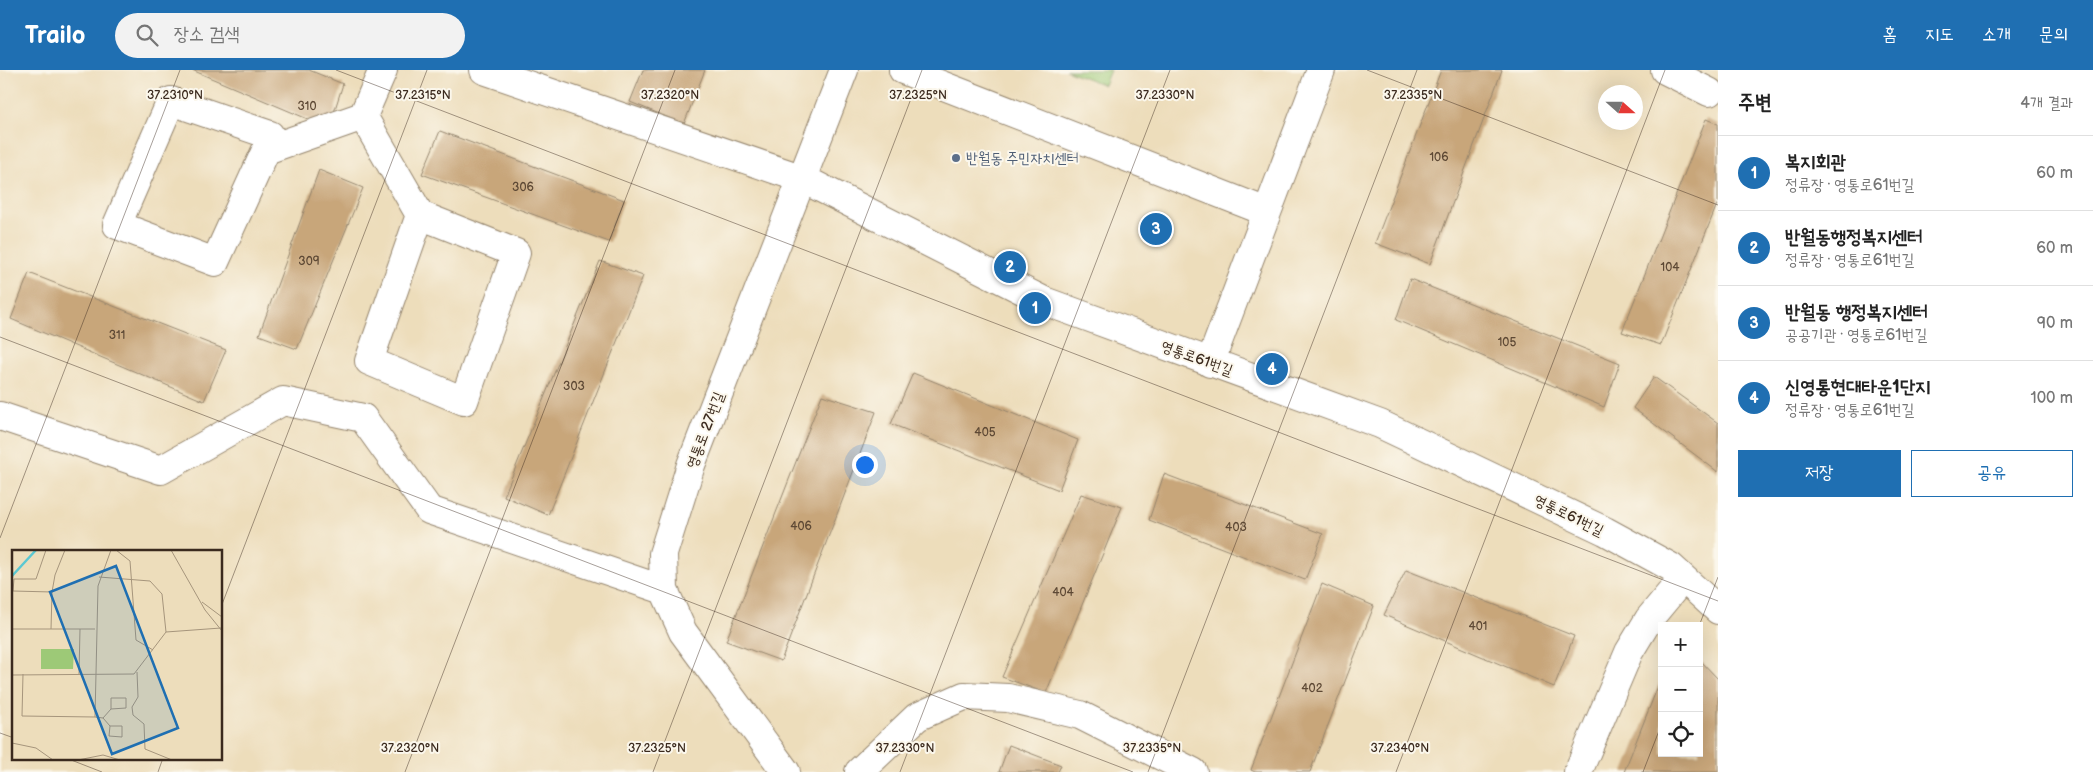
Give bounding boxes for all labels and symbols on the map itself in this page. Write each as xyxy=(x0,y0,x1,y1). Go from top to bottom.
north arrow xyxy=(1598,85,1643,130)
text: 37.2310°N xyxy=(147,88,203,103)
text: 37.2315°N xyxy=(395,88,451,103)
text: 37.2320°N xyxy=(641,88,699,103)
text: 37.2325°N xyxy=(889,88,947,103)
text: 37.2330°N xyxy=(1136,88,1194,103)
text: 37.2335°N xyxy=(1384,88,1442,103)
house number: 310 xyxy=(297,99,317,114)
place label: 반월동 주민자치센터 xyxy=(966,149,1079,168)
house number: 106 xyxy=(1429,150,1449,165)
marker: 반월동 주민자치센터 xyxy=(950,152,962,164)
house number: 306 xyxy=(512,180,534,195)
pin: 3 xyxy=(1140,210,1172,248)
pin: 2 xyxy=(994,248,1026,286)
house number: 309 xyxy=(298,254,320,269)
house number: 104 xyxy=(1660,260,1680,275)
pin: 1 xyxy=(1019,289,1051,327)
house number: 311 xyxy=(109,328,125,343)
house number: 105 xyxy=(1498,335,1516,350)
street label: 영통로61번길 xyxy=(1158,337,1235,380)
pin: 4 xyxy=(1256,350,1288,388)
house number: 303 xyxy=(563,379,585,394)
street label: 영통로 27번길 xyxy=(682,389,729,471)
house number: 405 xyxy=(974,425,996,440)
your location xyxy=(852,452,878,478)
street label: 영통로61번길 xyxy=(1531,490,1607,540)
house number: 406 xyxy=(790,519,812,534)
house number: 403 xyxy=(1225,520,1247,535)
inset map xyxy=(12,550,222,760)
house number: 404 xyxy=(1052,585,1075,600)
house number: 401 xyxy=(1468,619,1488,634)
house number: 402 xyxy=(1301,681,1323,696)
text: 37.2320°N xyxy=(381,741,439,756)
text: 37.2325°N xyxy=(628,741,686,756)
text: 37.2330°N xyxy=(876,741,934,756)
text: 37.2335°N xyxy=(1123,741,1181,756)
text: 37.2340°N xyxy=(1371,741,1429,756)

